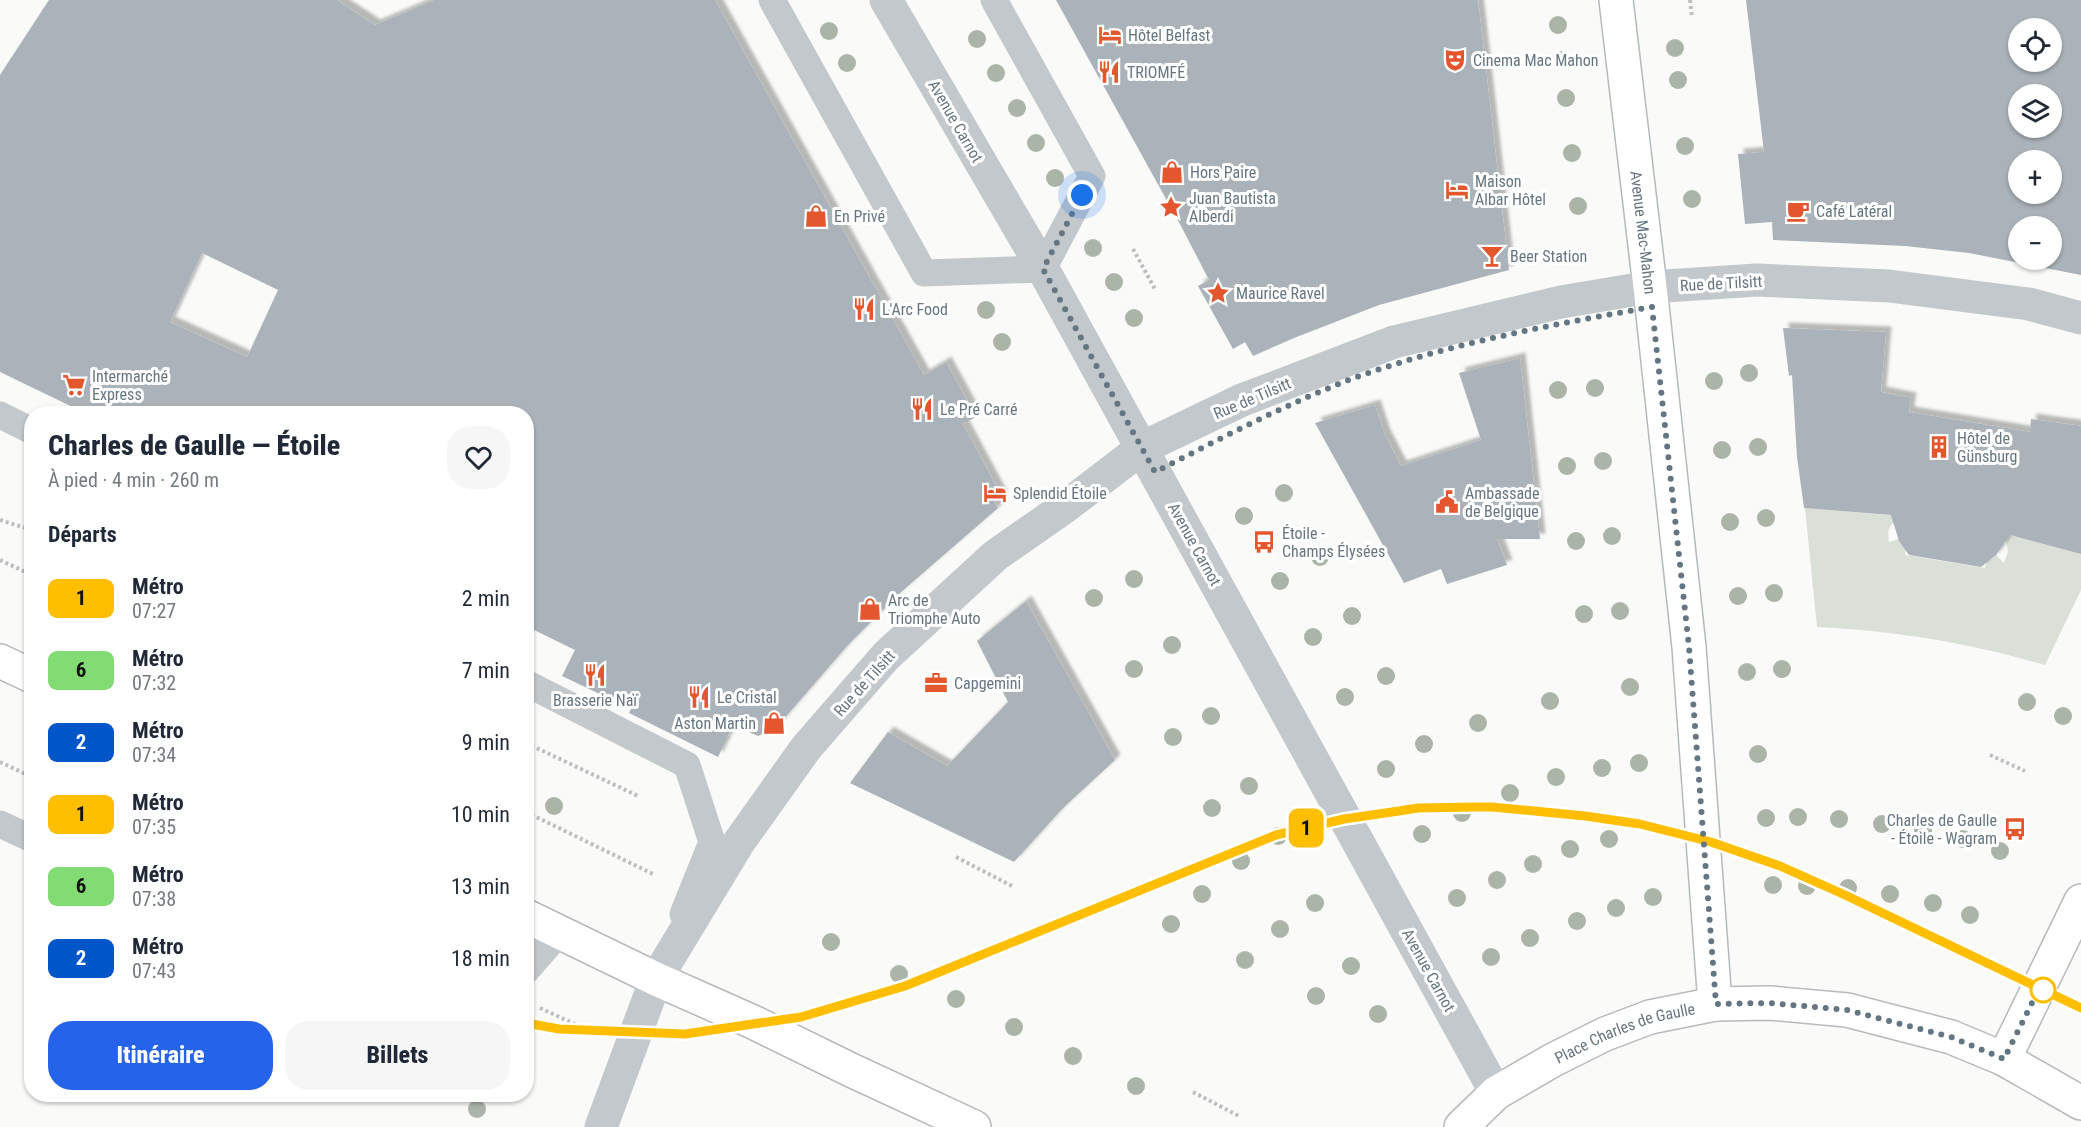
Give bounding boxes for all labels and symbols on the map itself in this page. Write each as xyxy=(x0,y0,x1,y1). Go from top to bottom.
hotel icon: Hôtel Belfast xyxy=(1097,22,1123,48)
place label: Hôtel Belfast xyxy=(1128,26,1210,45)
theatre icon: Cinema Mac Mahon xyxy=(1442,47,1468,73)
place label: Cinema Mac Mahon xyxy=(1473,51,1598,70)
restaurant icon: TRIOMFÉ xyxy=(1096,59,1122,85)
place label: TRIOMFÉ xyxy=(1127,63,1185,82)
street label: Avenue Carnot xyxy=(924,77,987,166)
shop icon: Hors Paire xyxy=(1159,159,1185,185)
place label: Hors Paire xyxy=(1190,163,1256,182)
street label: Avenue Mac-Mahon xyxy=(1626,170,1660,295)
place label: Maison Albar Hôtel xyxy=(1475,172,1546,209)
hotel icon: Maison Albar Hôtel xyxy=(1444,177,1470,203)
your location xyxy=(1067,180,1097,210)
place label: Juan Bautista Alberdi xyxy=(1189,189,1276,226)
place icon: Juan Bautista Alberdi xyxy=(1158,194,1184,220)
cafe icon: Café Latéral xyxy=(1785,198,1811,224)
place label: Café Latéral xyxy=(1816,202,1892,221)
shop icon: En Privé xyxy=(803,203,829,229)
place label: En Privé xyxy=(834,207,885,226)
bar icon: Beer Station xyxy=(1479,243,1505,269)
place label: Beer Station xyxy=(1510,247,1587,266)
street label: Rue de Tilsitt xyxy=(1679,272,1763,295)
place icon: Maurice Ravel xyxy=(1205,280,1231,306)
place label: Maurice Ravel xyxy=(1236,284,1325,303)
restaurant icon: L'Arc Food xyxy=(851,296,877,322)
place label: L'Arc Food xyxy=(882,300,948,319)
place label: Intermarché Express xyxy=(92,367,168,404)
supermarket icon: Intermarché Express xyxy=(61,372,87,398)
street label: Rue de Tilsitt xyxy=(1211,374,1294,423)
restaurant icon: Le Pré Carré xyxy=(909,396,935,422)
place label: Le Pré Carré xyxy=(940,400,1017,419)
place label: Hôtel de Günsburg xyxy=(1957,429,2017,466)
building icon: Hôtel de Günsburg xyxy=(1926,434,1952,460)
hotel icon: Splendid Étoile xyxy=(982,480,1008,506)
place label: Splendid Étoile xyxy=(1013,484,1107,503)
place label: Ambassade de Belgique xyxy=(1465,484,1540,521)
public building icon: Ambassade de Belgique xyxy=(1434,489,1460,515)
street label: Avenue Carnot xyxy=(1164,499,1225,589)
place label: Étoile - Champs Élysées xyxy=(1282,524,1385,561)
bus stop icon: Étoile - Champs Élysées xyxy=(1251,529,1277,555)
place label: Arc de Triomphe Auto xyxy=(888,591,981,628)
shop icon: Arc de Triomphe Auto xyxy=(857,596,883,622)
street label: Rue de Tilsitt xyxy=(830,646,899,720)
restaurant icon: Brasserie Naï xyxy=(582,662,608,688)
office icon: Capgemini xyxy=(923,670,949,696)
place label: Capgemini xyxy=(954,674,1021,693)
restaurant icon: Le Cristal xyxy=(686,684,712,710)
place label: Le Cristal xyxy=(717,688,777,707)
place label: Brasserie Naï xyxy=(553,691,638,710)
shop icon: Aston Martin xyxy=(761,710,787,736)
place label: Aston Martin xyxy=(674,714,756,733)
line badge: 1 xyxy=(1286,808,1326,848)
place label: Charles de Gaulle - Étoile - Wagram xyxy=(1887,811,1997,848)
bus stop icon: Charles de Gaulle - Étoile - Wagram xyxy=(2002,816,2028,842)
street label: Avenue Carnot xyxy=(1398,925,1459,1015)
unlabelled marker xyxy=(2030,977,2056,1003)
street label: Place Charles de Gaulle xyxy=(1551,999,1697,1068)

